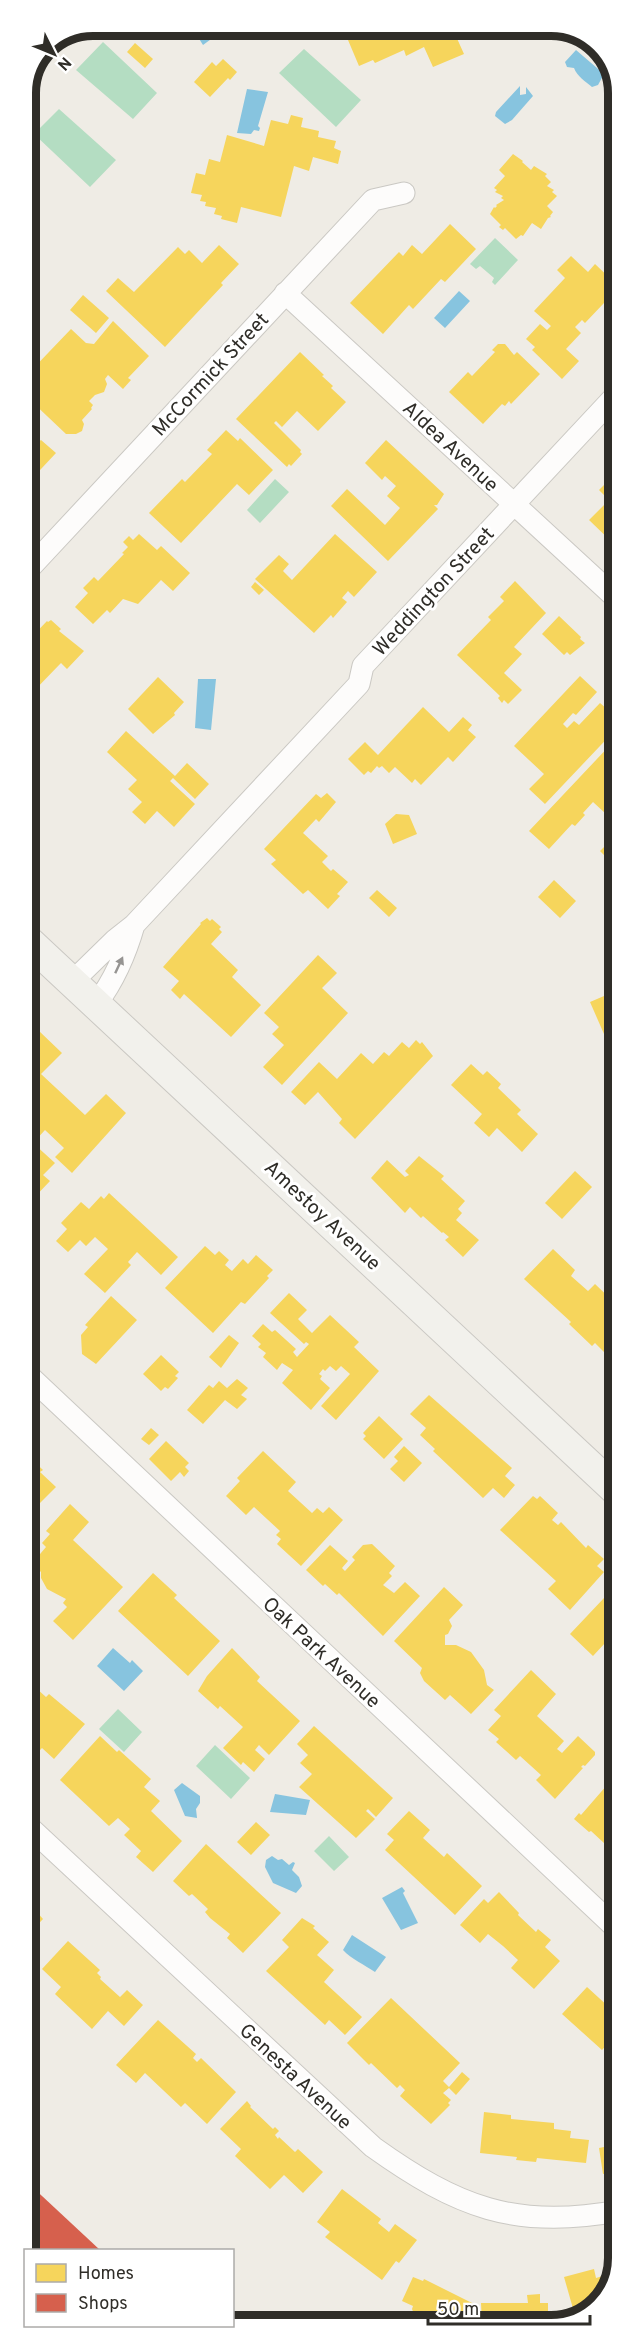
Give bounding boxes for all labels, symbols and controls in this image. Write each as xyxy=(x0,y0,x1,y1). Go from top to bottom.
north arrow xyxy=(24,24,84,84)
text: N xyxy=(52,52,75,74)
street label: McCormick Street xyxy=(147,308,276,443)
street label: Aldea Avenue xyxy=(396,396,503,499)
street label: Weddington Street xyxy=(368,522,501,662)
one-way arrow xyxy=(115,957,124,974)
street label: Amestoy Avenue xyxy=(258,1156,385,1277)
street label: Oak Park Avenue xyxy=(256,1592,385,1715)
street label: Genesta Avenue xyxy=(233,2019,356,2136)
legend xyxy=(24,2249,234,2327)
text: Homes xyxy=(78,2263,134,2286)
scale bar xyxy=(428,2288,590,2326)
text: Shops xyxy=(78,2293,128,2316)
text: 50 m xyxy=(437,2299,479,2322)

